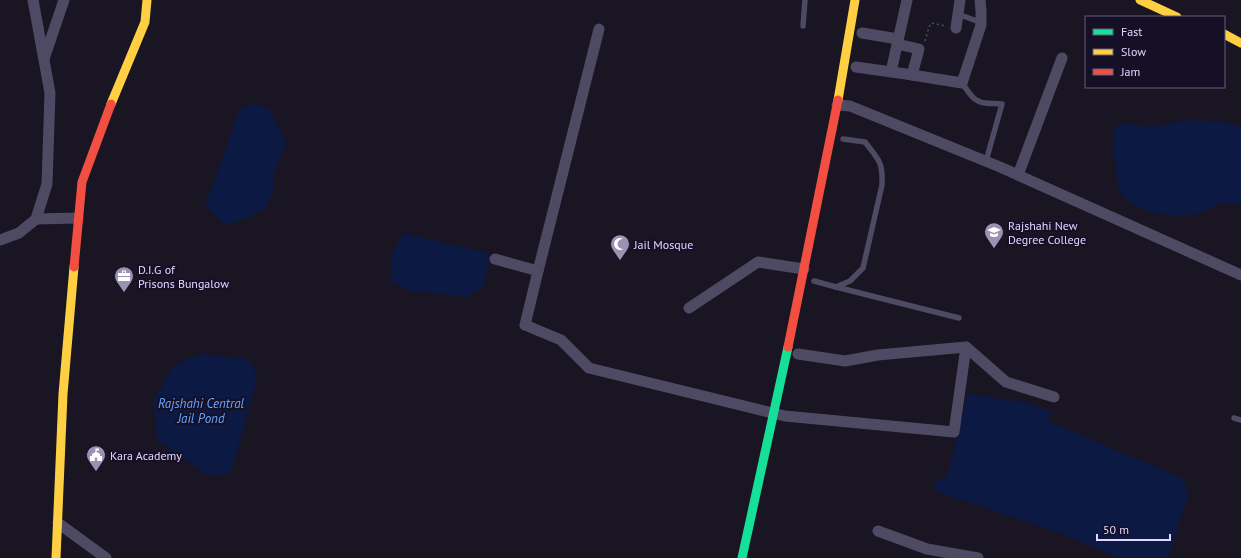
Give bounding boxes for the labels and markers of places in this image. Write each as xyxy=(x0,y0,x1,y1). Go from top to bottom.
place label: Rajshahi New Degree College xyxy=(1008,218,1086,247)
school or university icon: Rajshahi New Degree College xyxy=(983,221,1005,249)
mosque icon: Jail Mosque xyxy=(609,233,631,261)
place label: Jail Mosque xyxy=(633,237,693,252)
place label: D.I.G of Prisons Bungalow xyxy=(138,262,229,291)
office icon: D.I.G of Prisons Bungalow xyxy=(113,265,135,293)
public building icon: Kara Academy xyxy=(85,444,107,472)
place label: Kara Academy xyxy=(110,448,182,463)

